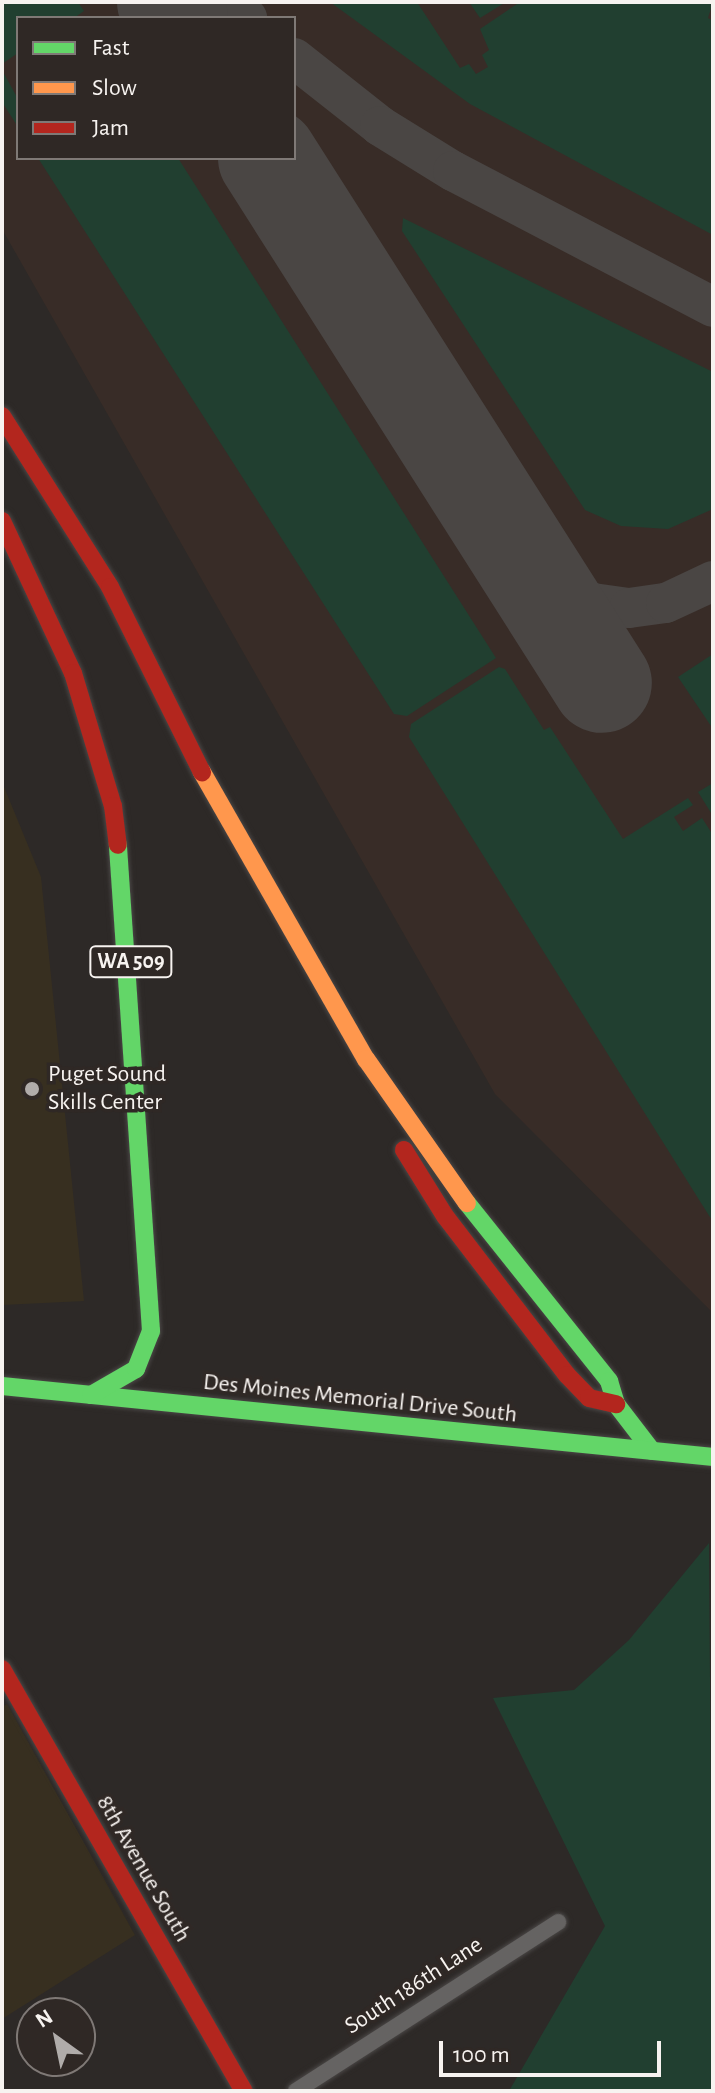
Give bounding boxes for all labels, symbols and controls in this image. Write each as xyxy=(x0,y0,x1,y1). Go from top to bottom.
legend xyxy=(16,16,296,160)
text: Fast xyxy=(92,36,129,60)
text: Slow xyxy=(92,76,137,100)
text: Jam xyxy=(92,116,129,140)
road number: WA 509 xyxy=(89,944,173,980)
place label: Puget Sound Skills Center xyxy=(48,1061,166,1117)
marker: Puget Sound Skills Center xyxy=(23,1080,41,1098)
street label: Des Moines Memorial Drive South xyxy=(202,1368,518,1430)
street label: 8th Avenue South xyxy=(89,1791,197,1947)
street label: South 186th Lane xyxy=(340,1931,488,2041)
north arrow xyxy=(16,1997,96,2077)
text: N xyxy=(32,2005,56,2032)
scale bar xyxy=(443,2025,665,2075)
text: 100 m xyxy=(453,2043,510,2067)

